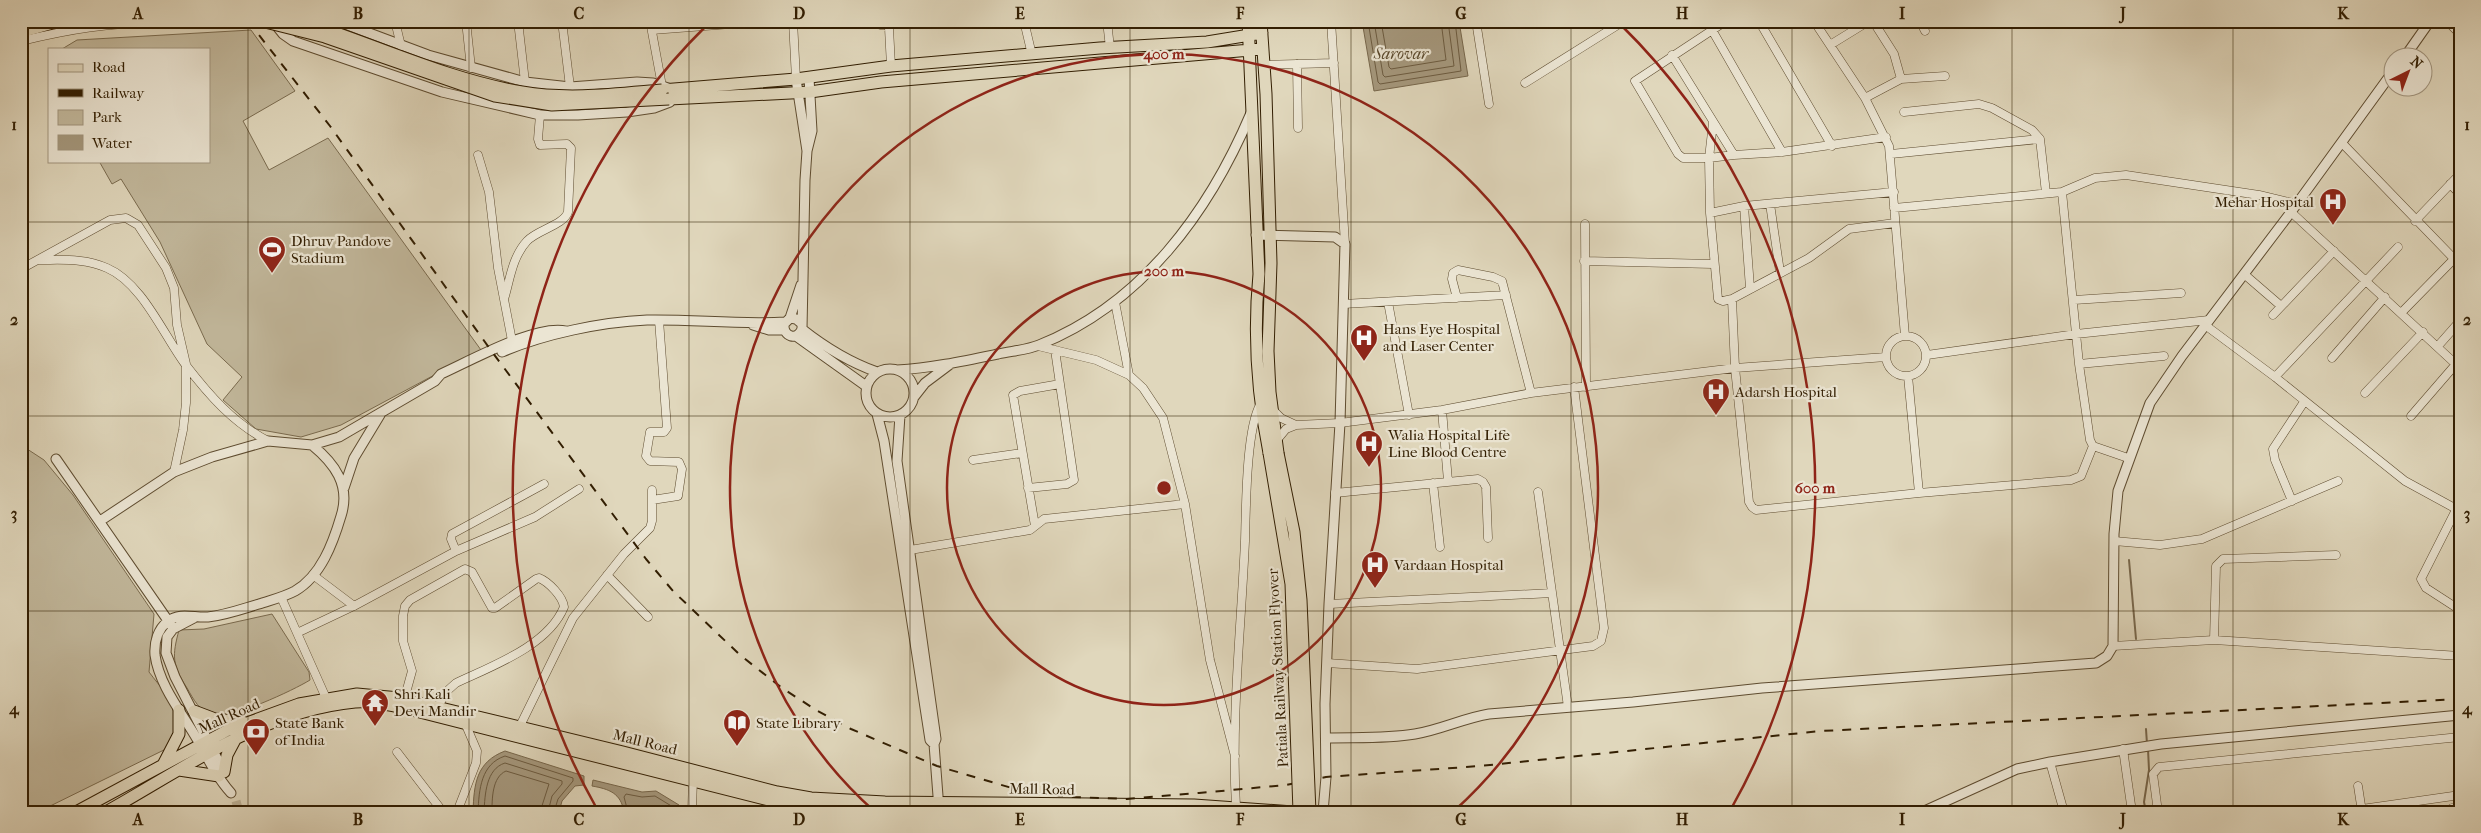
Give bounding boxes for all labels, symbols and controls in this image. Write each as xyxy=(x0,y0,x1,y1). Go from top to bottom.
text: A xyxy=(132,4,144,23)
text: B xyxy=(353,4,363,23)
text: C xyxy=(574,4,585,23)
text: D xyxy=(793,4,805,23)
text: E xyxy=(1015,4,1025,23)
text: F xyxy=(1235,4,1245,23)
text: G xyxy=(1455,4,1467,23)
text: H xyxy=(1676,4,1689,23)
text: I xyxy=(1899,4,1906,23)
text: J xyxy=(2118,4,2126,24)
text: K xyxy=(2337,4,2350,23)
water label: Sarovar xyxy=(1373,44,1430,63)
text: 400 m xyxy=(1142,45,1185,63)
legend xyxy=(48,48,210,162)
north arrow xyxy=(2384,48,2434,98)
text: N xyxy=(2407,53,2426,73)
text: Road xyxy=(92,58,126,76)
text: Railway xyxy=(92,84,145,102)
text: Park xyxy=(92,108,122,126)
text: 1 xyxy=(11,115,17,134)
text: 1 xyxy=(2464,115,2470,134)
text: Water xyxy=(91,134,132,152)
hospital icon: Mehar Hospital xyxy=(2318,187,2348,226)
place label: Mehar Hospital xyxy=(2214,193,2314,211)
place label: Dhruv Pandove Stadium xyxy=(291,232,392,267)
sports icon: Dhruv Pandove Stadium xyxy=(257,235,287,274)
text: 200 m xyxy=(1144,262,1184,280)
text: 2 xyxy=(10,310,18,329)
text: 2 xyxy=(2463,310,2471,329)
place label: Hans Eye Hospital and Laser Center xyxy=(1383,320,1500,355)
hospital icon: Hans Eye Hospital and Laser Center xyxy=(1349,323,1379,362)
hospital icon: Adarsh Hospital xyxy=(1701,377,1731,416)
place label: Adarsh Hospital xyxy=(1734,383,1837,401)
place label: Walia Hospital Life Line Blood Centre xyxy=(1387,426,1510,461)
hospital icon: Walia Hospital Life Line Blood Centre xyxy=(1354,429,1384,468)
centre of rings xyxy=(1155,479,1173,497)
text: 600 m xyxy=(1795,479,1836,497)
text: 3 xyxy=(11,504,17,524)
text: 3 xyxy=(2464,504,2470,524)
hospital icon: Vardaan Hospital xyxy=(1360,550,1390,589)
place label: Vardaan Hospital xyxy=(1393,556,1504,574)
street label: Patiala Railway Station Flyover xyxy=(1264,567,1292,768)
place label: Shri Kali Devi Mandir xyxy=(394,685,477,720)
temple icon: Shri Kali Devi Mandir xyxy=(360,688,390,727)
street label: Mall Road xyxy=(195,694,263,738)
text: 4 xyxy=(8,699,20,719)
text: 4 xyxy=(2461,699,2473,719)
library icon: State Library xyxy=(722,708,752,747)
place label: State Bank of India xyxy=(275,714,344,749)
place label: State Library xyxy=(756,714,842,732)
bank icon: State Bank of India xyxy=(241,717,271,756)
street label: Mall Road xyxy=(611,725,680,759)
street label: Mall Road xyxy=(1009,779,1076,799)
text: A xyxy=(132,810,144,829)
text: B xyxy=(353,810,363,829)
text: C xyxy=(574,810,585,829)
text: D xyxy=(793,810,805,829)
text: E xyxy=(1015,810,1025,829)
text: F xyxy=(1235,810,1245,829)
text: G xyxy=(1455,810,1467,829)
text: H xyxy=(1676,810,1689,829)
text: I xyxy=(1899,810,1906,829)
text: J xyxy=(2118,810,2126,830)
text: K xyxy=(2337,810,2350,829)

